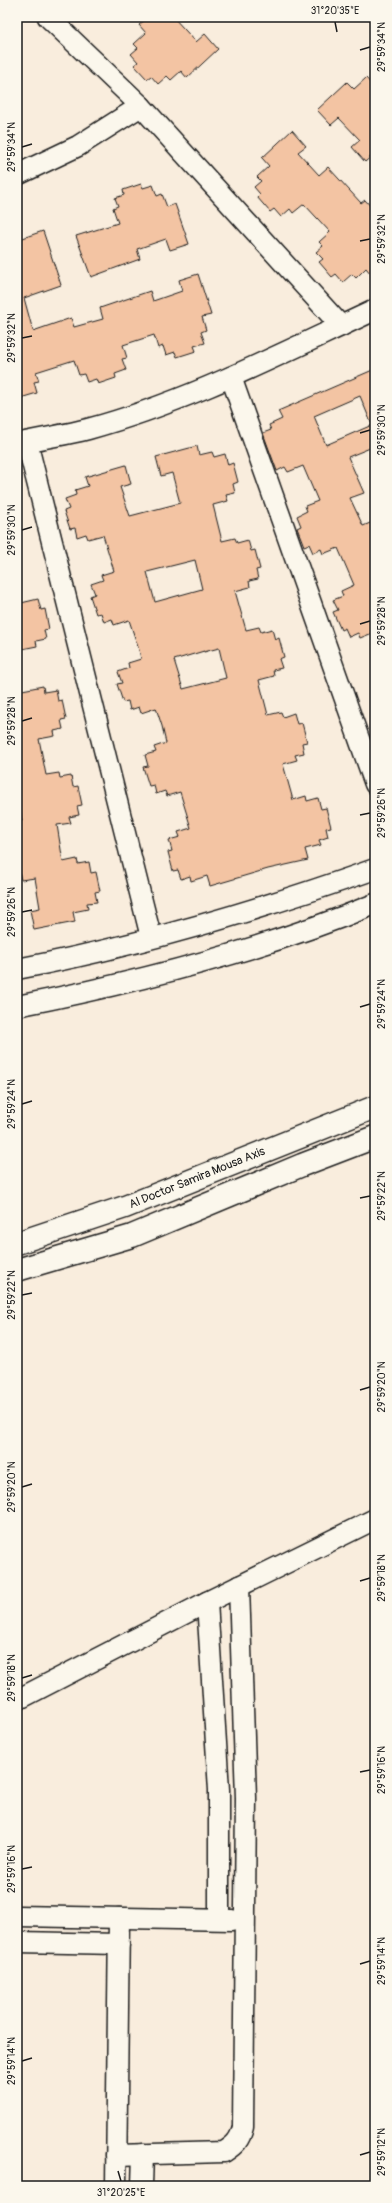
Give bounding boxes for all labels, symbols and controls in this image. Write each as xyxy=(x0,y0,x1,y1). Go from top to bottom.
text: 31°20'35"E xyxy=(311,5,359,17)
text: 29°59'34"N xyxy=(376,22,388,72)
text: 29°59'34"N xyxy=(6,122,18,172)
text: 29°59'32"N xyxy=(376,214,388,264)
text: 29°59'32"N xyxy=(6,313,18,363)
text: 29°59'30"N xyxy=(376,404,388,455)
text: 29°59'30"N xyxy=(6,504,18,555)
text: 29°59'28"N xyxy=(376,596,388,646)
text: 29°59'28"N xyxy=(6,696,18,746)
text: 29°59'26"N xyxy=(376,788,388,838)
text: 29°59'26"N xyxy=(6,887,18,937)
text: 29°59'24"N xyxy=(376,979,388,1029)
text: 29°59'24"N xyxy=(6,1079,18,1129)
street label: Al Doctor Samira Mousa Axis xyxy=(127,1144,268,1212)
text: 29°59'22"N xyxy=(376,1171,388,1221)
text: 29°59'22"N xyxy=(6,1270,18,1320)
text: 29°59'20"N xyxy=(376,1361,388,1412)
text: 29°59'20"N xyxy=(6,1461,18,1512)
text: 29°59'18"N xyxy=(376,1554,388,1602)
text: 29°59'18"N xyxy=(6,1654,18,1702)
text: 29°59'16"N xyxy=(376,1746,388,1794)
text: 29°59'16"N xyxy=(6,1845,18,1893)
text: 29°59'14"N xyxy=(376,1937,388,1985)
text: 29°59'14"N xyxy=(6,2037,18,2085)
text: 29°59'12"N xyxy=(376,2128,388,2176)
text: 31°20'25"E xyxy=(97,2187,145,2199)

